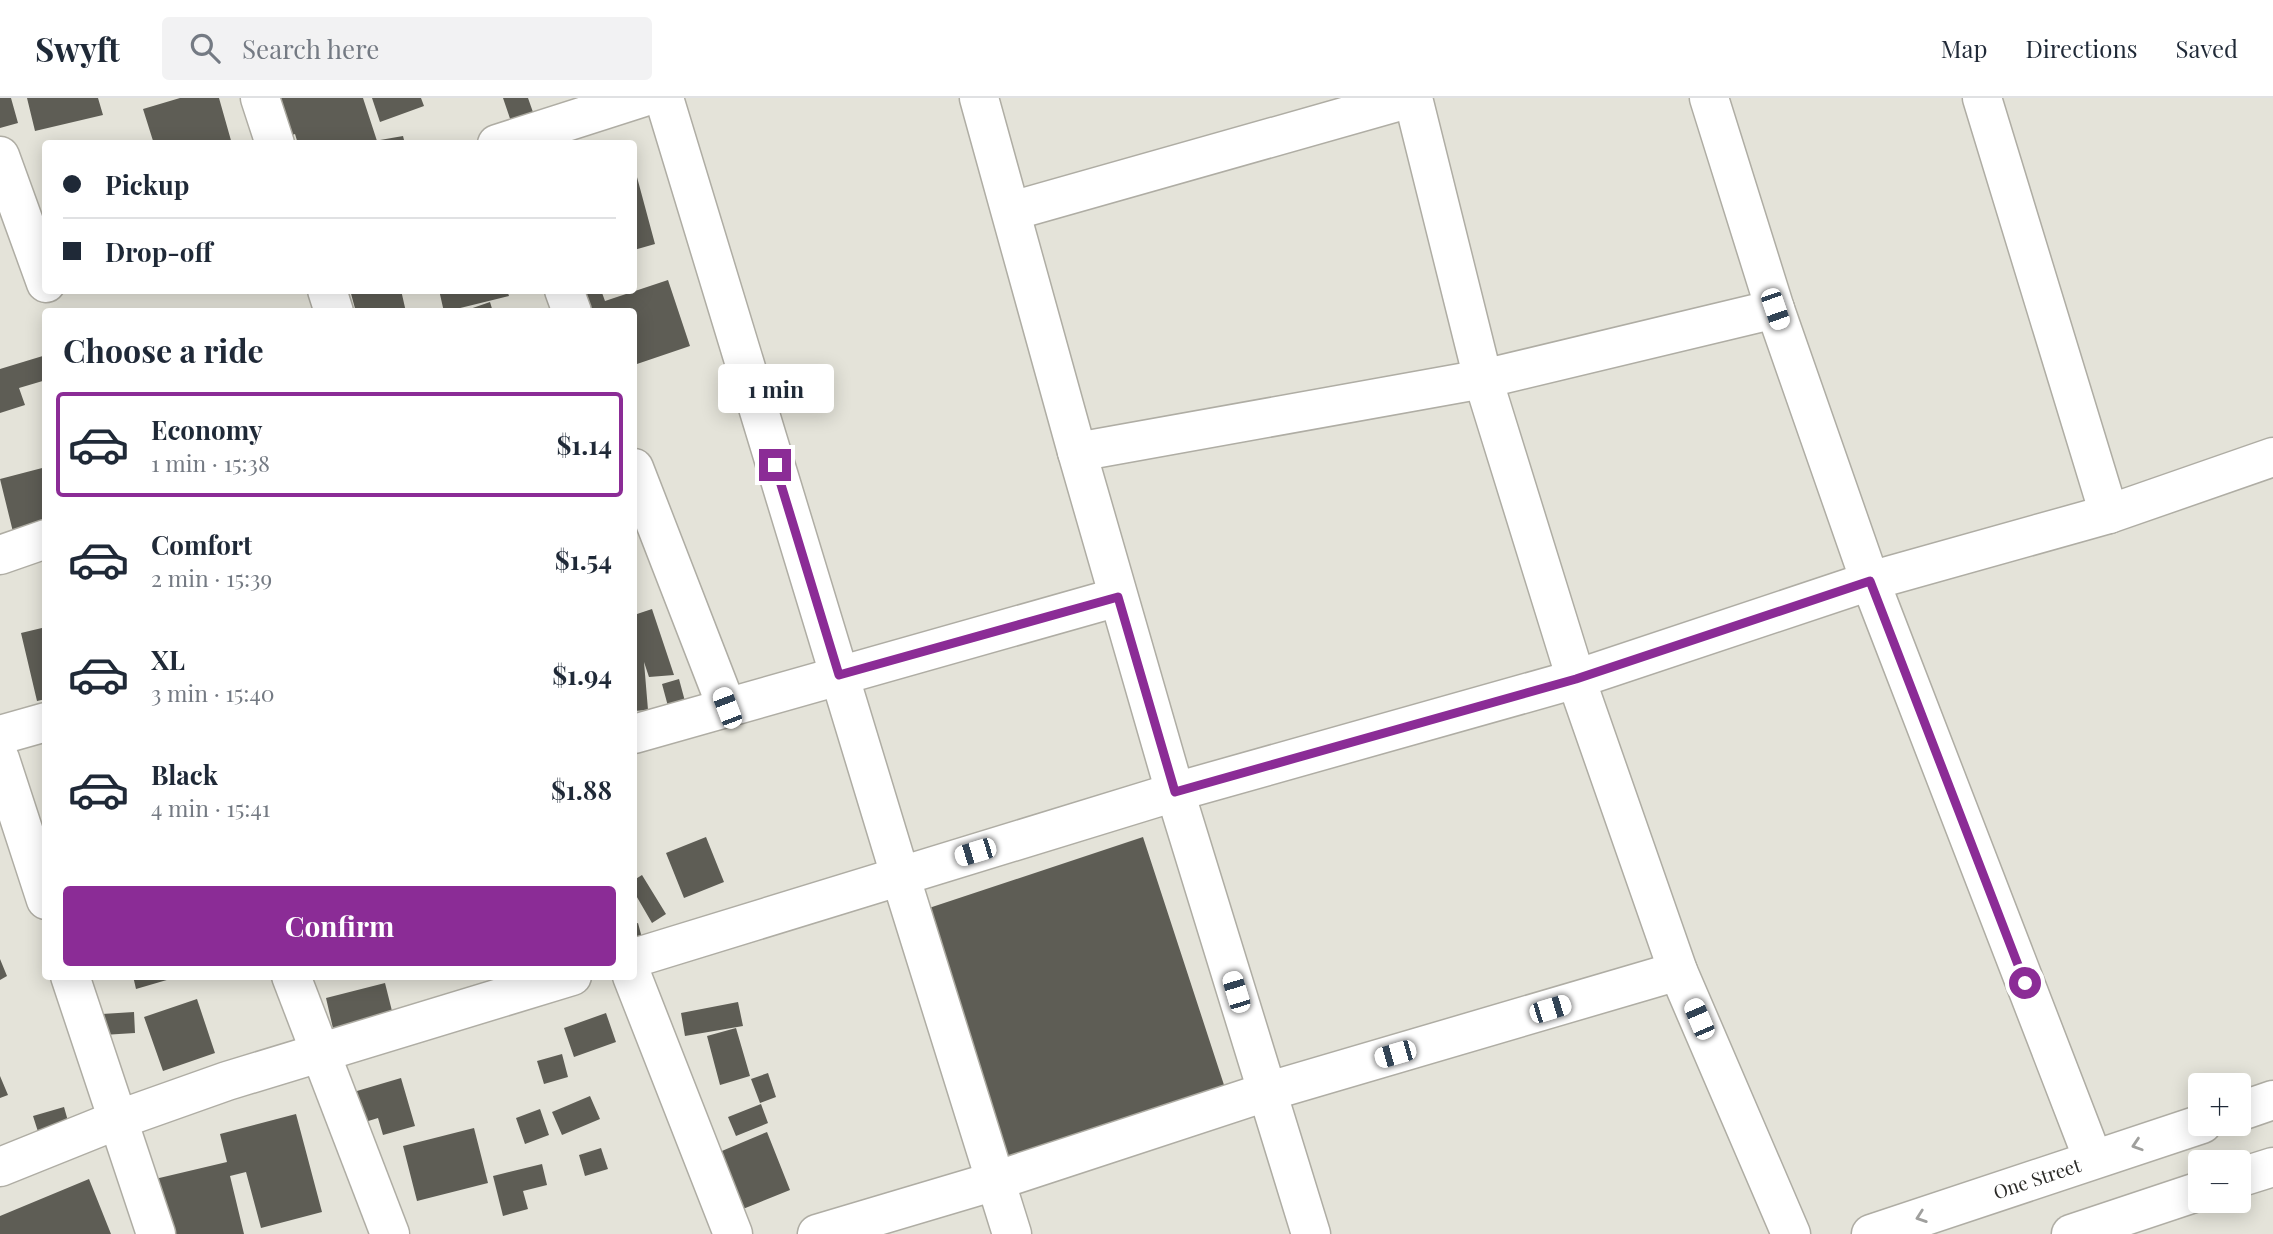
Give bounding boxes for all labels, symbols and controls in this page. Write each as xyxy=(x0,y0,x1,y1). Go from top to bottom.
search box xyxy=(162,17,652,80)
text: Swyft xyxy=(35,26,120,70)
icon: search xyxy=(186,29,224,67)
text: Search here xyxy=(242,31,379,66)
text: Map xyxy=(1941,32,1987,64)
text: Directions xyxy=(2025,32,2138,64)
text: Saved xyxy=(2176,32,2238,64)
text: Pickup xyxy=(105,167,189,202)
text: Drop-off xyxy=(105,234,212,269)
car xyxy=(1759,286,1792,332)
text: Choose a ride xyxy=(63,328,264,371)
callout: 1 min xyxy=(717,364,833,412)
text: 1 min xyxy=(748,373,804,404)
text: Economy xyxy=(151,412,262,447)
icon: car xyxy=(67,413,130,476)
text: $1.14 xyxy=(556,427,612,462)
text: 1 min · 15:38 xyxy=(151,447,270,478)
route end xyxy=(759,449,791,481)
text: Comfort xyxy=(151,527,252,562)
icon: car xyxy=(67,528,130,591)
text: $1.54 xyxy=(555,542,612,577)
text: 2 min · 15:39 xyxy=(151,562,272,593)
text: XL xyxy=(151,642,185,677)
icon: car xyxy=(67,643,130,706)
text: $1.94 xyxy=(552,657,612,692)
text: 3 min · 15:40 xyxy=(151,677,275,708)
car xyxy=(710,685,745,731)
text: Black xyxy=(151,757,218,792)
icon: car xyxy=(67,758,130,821)
text: $1.88 xyxy=(551,772,612,807)
text: 4 min · 15:41 xyxy=(151,792,270,823)
car xyxy=(952,836,999,868)
button: Confirm xyxy=(63,886,616,966)
route start xyxy=(2009,967,2041,999)
car xyxy=(1220,969,1253,1015)
car xyxy=(1527,993,1574,1025)
car xyxy=(1682,996,1717,1042)
car xyxy=(1372,1038,1419,1070)
map controls xyxy=(2188,1073,2251,1213)
button: + xyxy=(2188,1073,2251,1136)
one-way arrow xyxy=(2131,1136,2143,1151)
button: − xyxy=(2188,1150,2251,1213)
street label: One Street xyxy=(1990,1151,2084,1205)
one-way arrow xyxy=(1916,1209,1928,1223)

